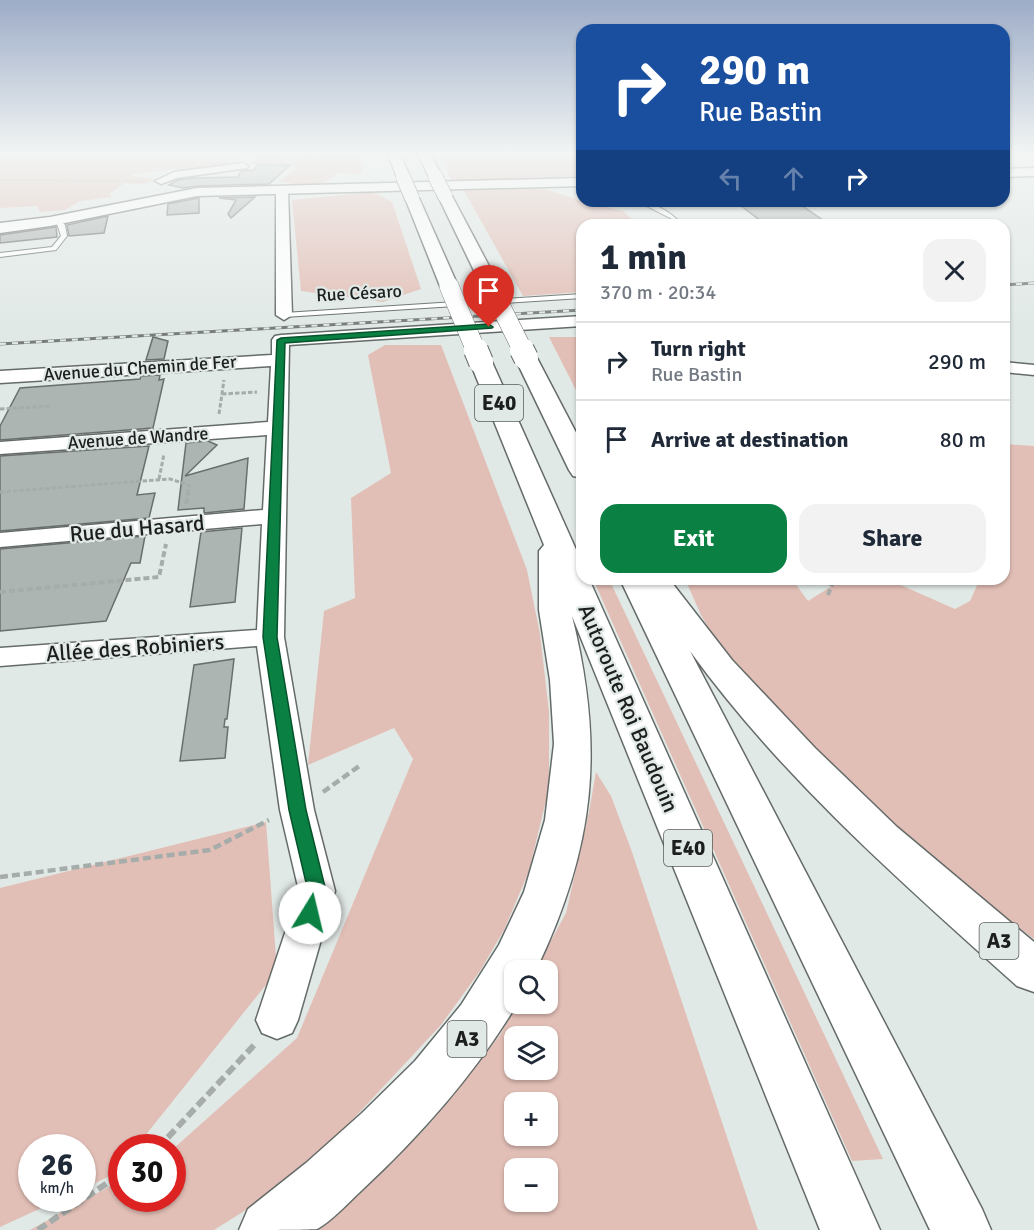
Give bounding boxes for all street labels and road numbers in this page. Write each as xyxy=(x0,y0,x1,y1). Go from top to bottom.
street label: Rue Césaro xyxy=(316,280,402,306)
street label: Avenue du Chemin de Fer xyxy=(43,350,238,386)
road number: E40 xyxy=(475,385,523,421)
street label: Avenue de Wandre xyxy=(67,422,209,454)
street label: Rue du Hasard xyxy=(68,509,206,548)
street label: Autoroute Roi Baudouin xyxy=(572,600,685,816)
street label: Allée des Robiniers xyxy=(45,628,225,667)
road number: E40 xyxy=(664,830,712,866)
road number: A3 xyxy=(980,923,1018,959)
road number: A3 xyxy=(448,1021,486,1057)

